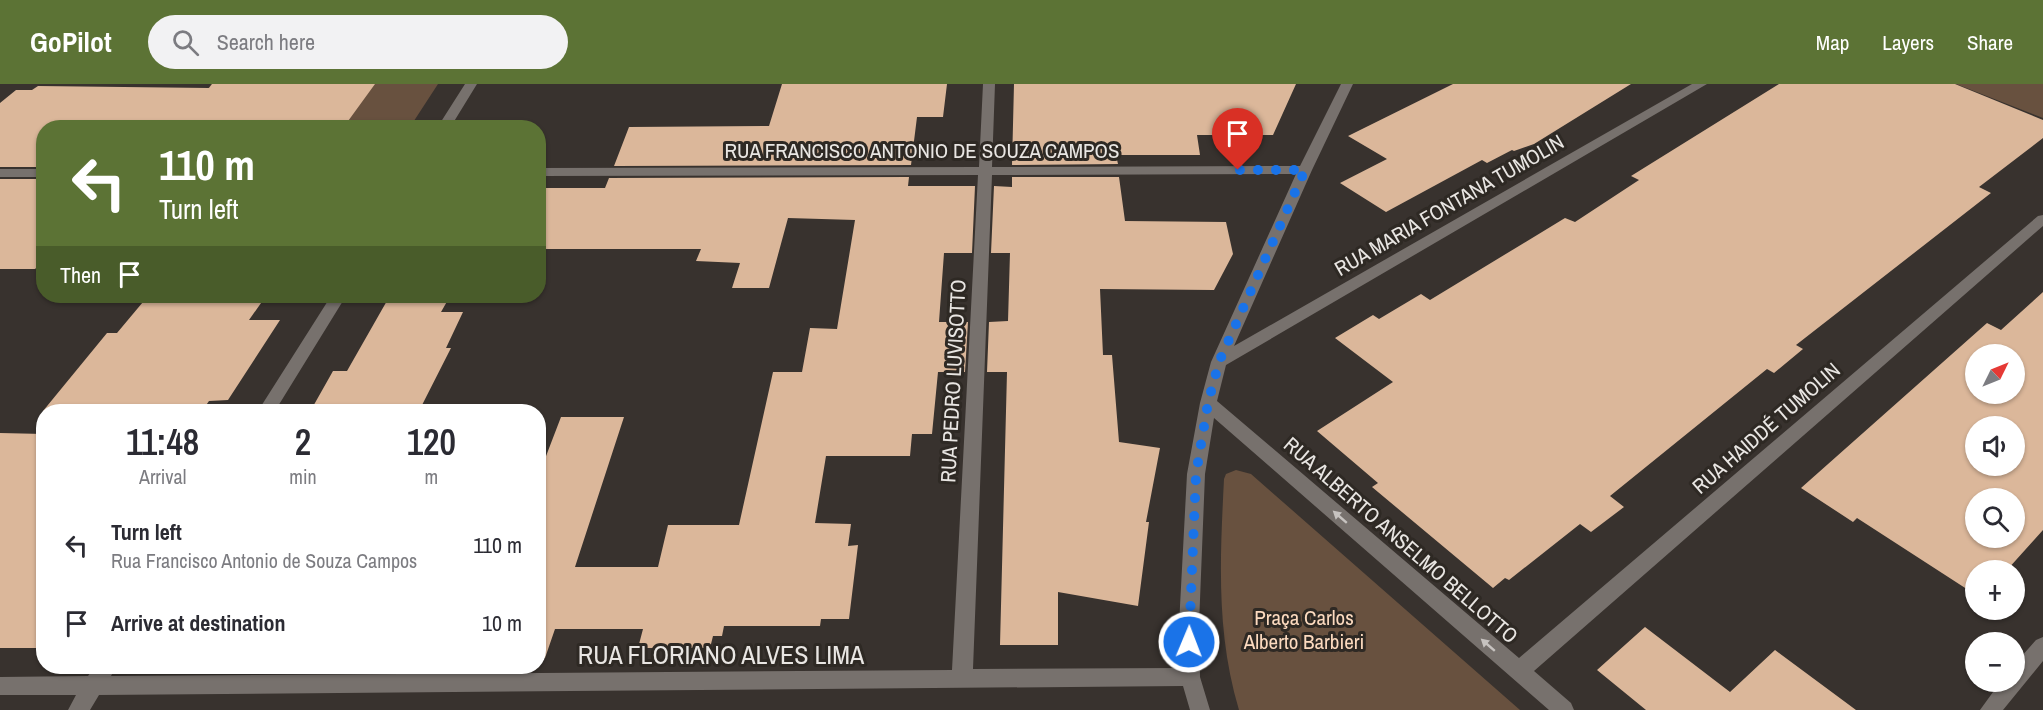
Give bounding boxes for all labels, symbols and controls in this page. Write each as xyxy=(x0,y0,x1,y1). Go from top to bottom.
search box xyxy=(148,15,568,69)
text: GoPilot xyxy=(30,23,112,61)
icon: search xyxy=(169,26,202,59)
text: Search here xyxy=(217,27,315,57)
text: Map xyxy=(1816,28,1849,57)
text: Layers xyxy=(1882,28,1934,57)
text: Share xyxy=(1967,28,2013,57)
pin xyxy=(1212,108,1263,170)
icon: arrive xyxy=(1221,117,1254,150)
street label: RUA MARIA FONTANA TUMOLIN xyxy=(1329,127,1569,283)
street label: RUA FRANCISCO ANTONIO DE SOUZA CAMPOS xyxy=(725,136,1119,165)
text: 110 m xyxy=(159,137,255,193)
icon: left xyxy=(60,144,138,222)
text: Turn left xyxy=(159,191,238,227)
icon: arrive xyxy=(113,258,146,291)
text: Then xyxy=(60,260,101,290)
street label: RUA PEDRO LUVISOTTO xyxy=(933,279,973,483)
north arrow xyxy=(1965,344,2025,404)
map controls xyxy=(1965,344,2025,692)
street label: RUA HAIDDÉ TUMOLIN xyxy=(1686,356,1846,500)
button: sound xyxy=(1965,416,2025,476)
text: 11:48 xyxy=(126,418,199,466)
text: 2 xyxy=(295,418,311,466)
text: 120 xyxy=(407,418,456,466)
street label: RUA ALBERTO ANSELMO BELLOTTO xyxy=(1278,430,1524,650)
text: Arrival xyxy=(139,463,186,490)
text: min xyxy=(289,463,317,490)
text: m xyxy=(424,463,438,490)
button: search xyxy=(1965,488,2025,548)
one-way arrow xyxy=(1333,510,1348,524)
text: Turn left xyxy=(111,517,182,547)
icon: left xyxy=(60,529,93,562)
text: 110 m xyxy=(473,530,522,560)
text: Rua Francisco Antonio de Souza Campos xyxy=(111,547,417,574)
button: + xyxy=(1965,560,2025,620)
park label: Praça Carlos Alberto Barbieri xyxy=(1243,603,1364,656)
icon: arrive xyxy=(60,607,93,640)
text: Arrive at destination xyxy=(111,608,285,638)
text: 10 m xyxy=(482,608,522,638)
position arrow xyxy=(1157,610,1221,674)
button: − xyxy=(1965,632,2025,692)
street label: RUA FLORIANO ALVES LIMA xyxy=(578,637,865,672)
one-way arrow xyxy=(1481,639,1496,652)

